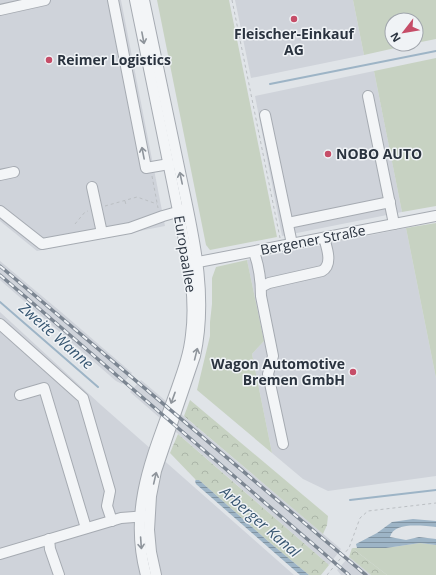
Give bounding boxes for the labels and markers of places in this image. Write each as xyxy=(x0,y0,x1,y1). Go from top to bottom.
marker: Fleischer-Einkauf AG xyxy=(289,14,299,24)
place label: Fleischer-Einkauf AG xyxy=(234,24,356,59)
place label: Reimer Logistics xyxy=(57,50,171,69)
marker: Reimer Logistics xyxy=(44,55,54,65)
place label: NOBO AUTO xyxy=(336,144,422,163)
marker: NOBO AUTO xyxy=(323,149,333,159)
place label: Wagon Automotive Bremen GmbH xyxy=(211,354,345,389)
marker: Wagon Automotive Bremen GmbH xyxy=(348,367,358,377)

